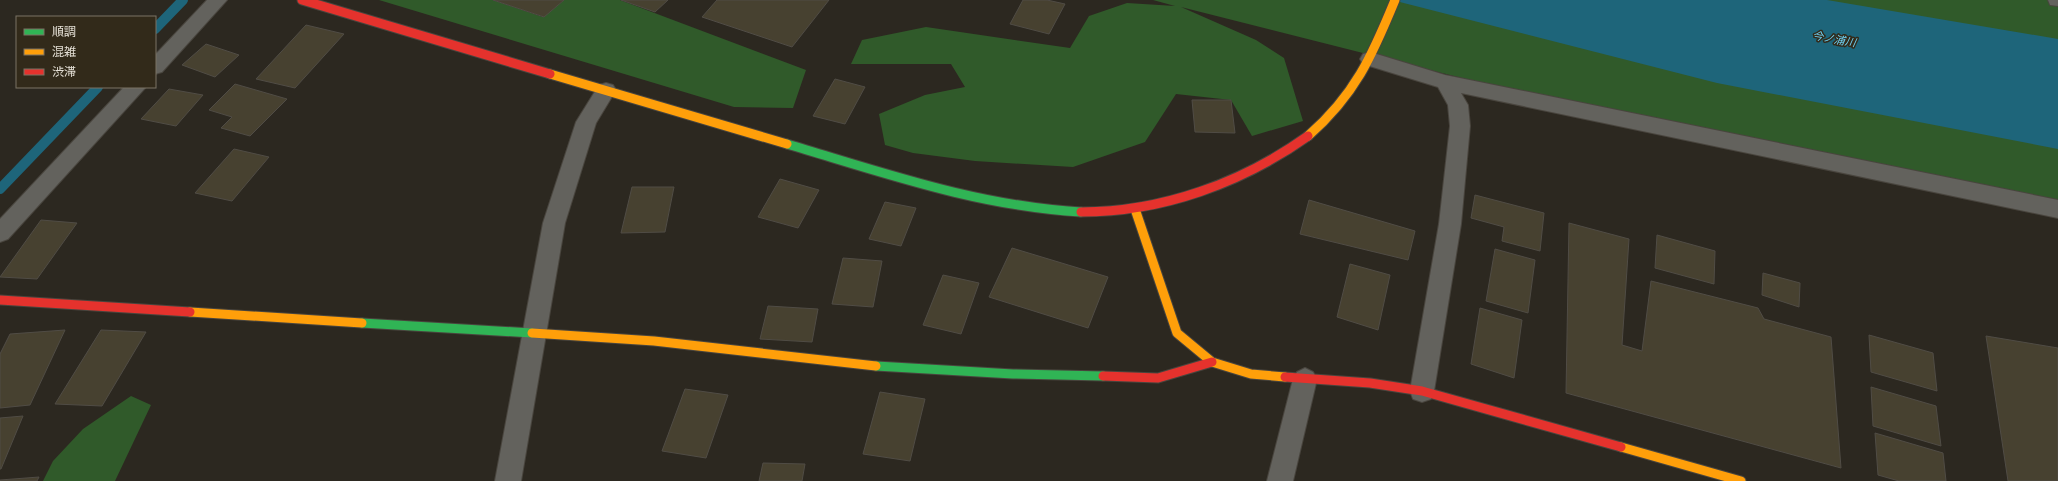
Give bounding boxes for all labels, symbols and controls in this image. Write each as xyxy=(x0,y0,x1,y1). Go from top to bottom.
legend xyxy=(16,16,156,88)
text: 順調 xyxy=(52,24,76,39)
water label: 今ノ浦川 xyxy=(1811,28,1858,50)
text: 混雑 xyxy=(52,44,76,59)
text: 渋滞 xyxy=(52,64,76,79)

